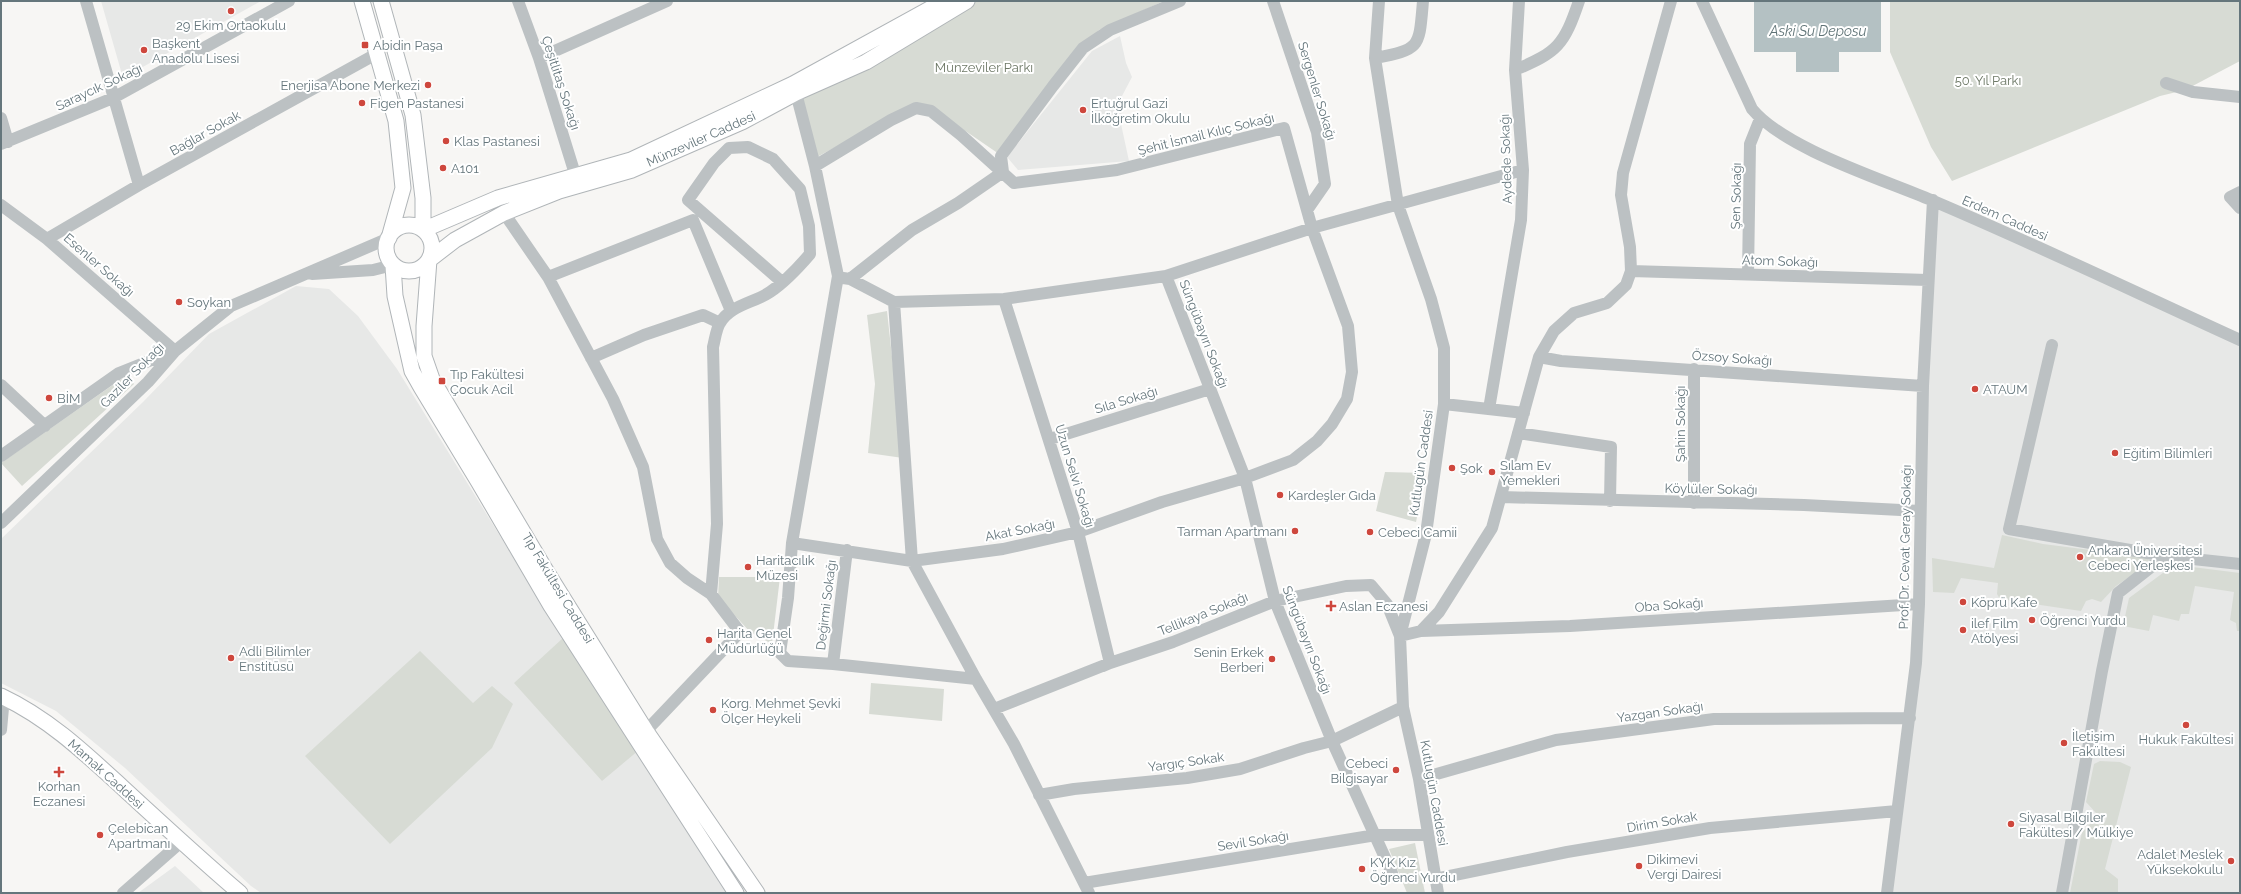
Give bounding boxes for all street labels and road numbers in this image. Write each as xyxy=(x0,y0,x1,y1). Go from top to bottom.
street label: Çeşitlitaş Sokağı xyxy=(539,34,583,132)
street label: Sergenler Sokağı xyxy=(1295,40,1339,142)
street label: Saraycık Sokağı xyxy=(53,60,145,114)
street label: Bağlar Sokak xyxy=(167,107,243,159)
street label: Münzeviler Caddesi xyxy=(644,108,758,170)
street label: Şehit İsmail Kılıç Sokağı xyxy=(1136,109,1276,158)
street label: Aydede Sokağı xyxy=(1497,114,1515,204)
street label: Şen Sokağı xyxy=(1728,162,1744,230)
street label: Erdem Caddesi xyxy=(1960,192,2050,244)
street label: Esenler Sokağı xyxy=(61,230,137,300)
street label: Atom Sokağı xyxy=(1742,252,1818,270)
street label: Süngübayırı Sokağı xyxy=(1176,278,1232,390)
street label: Gaziler Sokağı xyxy=(97,339,167,411)
street label: Özsoy Sokağı xyxy=(1691,347,1773,368)
street label: Sıla Sokağı xyxy=(1093,383,1159,417)
street label: Şahin Sokağı xyxy=(1673,386,1688,462)
street label: Kutlugün Caddesi xyxy=(1406,409,1436,517)
street label: Uzun Selvi Sokağı xyxy=(1052,423,1098,529)
street label: Prof. Dr. Cevat Geray Sokağı xyxy=(1896,465,1914,629)
street label: Köylüler Sokağı xyxy=(1664,481,1758,497)
street label: Akat Sokağı xyxy=(984,516,1056,544)
street label: Tıp Fakültesi Caddesi xyxy=(519,530,597,646)
street label: Değirmi Sokağı xyxy=(813,559,839,651)
street label: Süngübayırı Sokağı xyxy=(1279,584,1335,696)
street label: Tellikaya Sokağı xyxy=(1156,589,1250,639)
street label: Oba Sokağı xyxy=(1634,595,1704,615)
street label: Yazgan Sokağı xyxy=(1616,699,1704,725)
street label: Mamak Caddesi xyxy=(65,736,147,812)
street label: Kutlugün Caddesi xyxy=(1417,739,1451,847)
street label: Yargıç Sokak xyxy=(1147,749,1225,775)
street label: Dirim Sokak xyxy=(1626,808,1698,836)
street label: Sevil Sokağı xyxy=(1216,828,1290,854)

